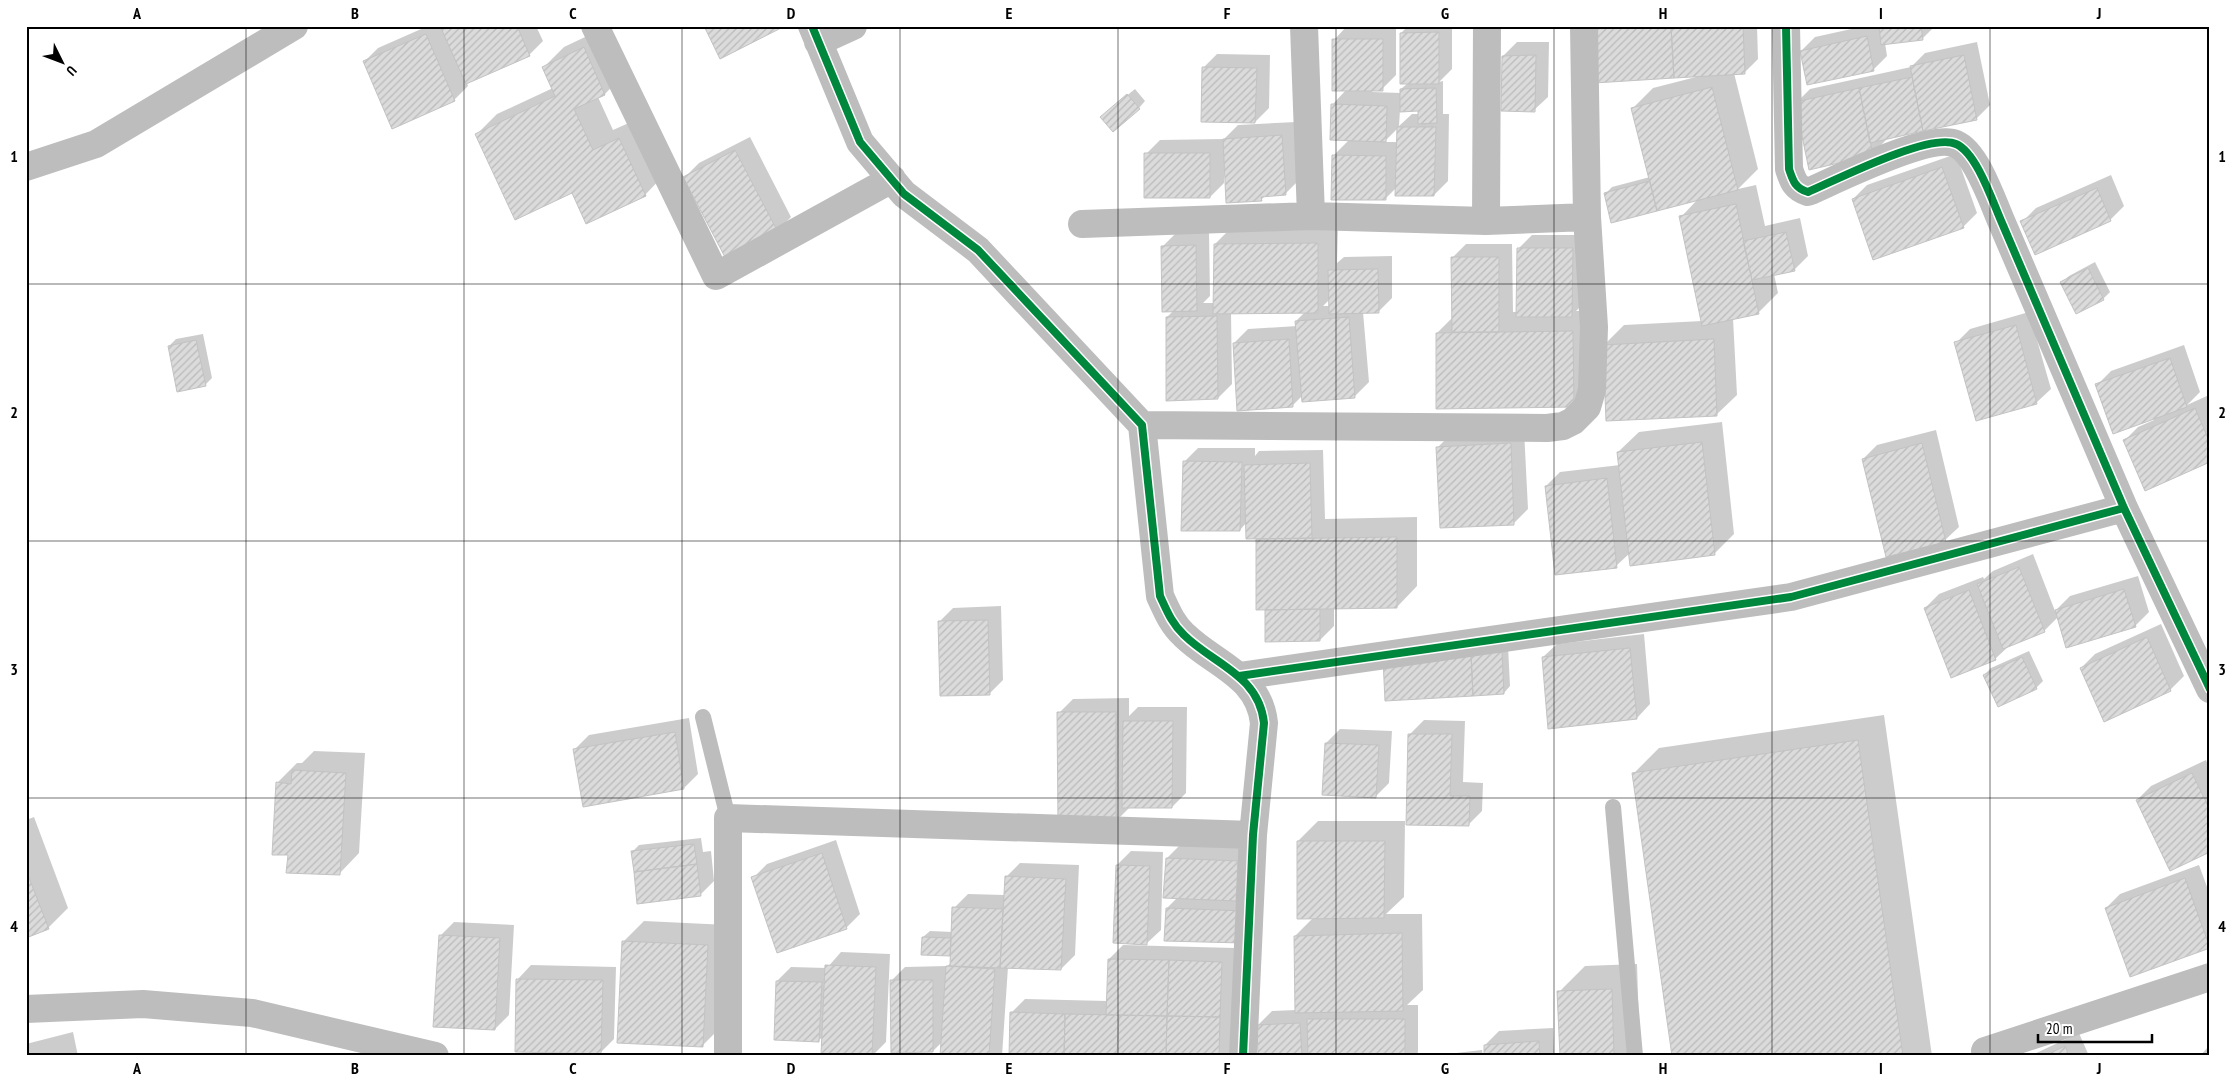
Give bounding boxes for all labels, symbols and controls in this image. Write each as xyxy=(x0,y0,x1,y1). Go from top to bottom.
text: A xyxy=(132,3,142,23)
text: B xyxy=(351,3,359,23)
text: C xyxy=(569,3,577,23)
text: D xyxy=(787,3,796,23)
text: E xyxy=(1006,3,1013,23)
text: F xyxy=(1224,3,1231,23)
text: G xyxy=(1441,3,1449,23)
text: H xyxy=(1659,3,1667,23)
text: I xyxy=(1879,3,1883,23)
text: J xyxy=(2096,3,2101,23)
north arrow xyxy=(38,38,88,88)
text: U xyxy=(63,62,81,79)
text: 1 xyxy=(10,146,18,166)
text: 1 xyxy=(2218,146,2226,166)
text: 2 xyxy=(10,402,18,422)
text: 2 xyxy=(2218,402,2226,422)
text: 3 xyxy=(10,659,18,679)
text: 3 xyxy=(2218,659,2226,679)
text: 4 xyxy=(10,916,18,936)
text: 4 xyxy=(2218,916,2226,936)
scale bar xyxy=(2038,1012,2152,1044)
text: 20 m xyxy=(2046,1019,2072,1038)
text: A xyxy=(132,1058,142,1078)
text: B xyxy=(351,1058,359,1078)
text: C xyxy=(569,1058,577,1078)
text: D xyxy=(787,1058,796,1078)
text: E xyxy=(1006,1058,1013,1078)
text: F xyxy=(1224,1058,1231,1078)
text: G xyxy=(1441,1058,1449,1078)
text: H xyxy=(1659,1058,1667,1078)
text: I xyxy=(1879,1058,1883,1078)
text: J xyxy=(2096,1058,2101,1078)

